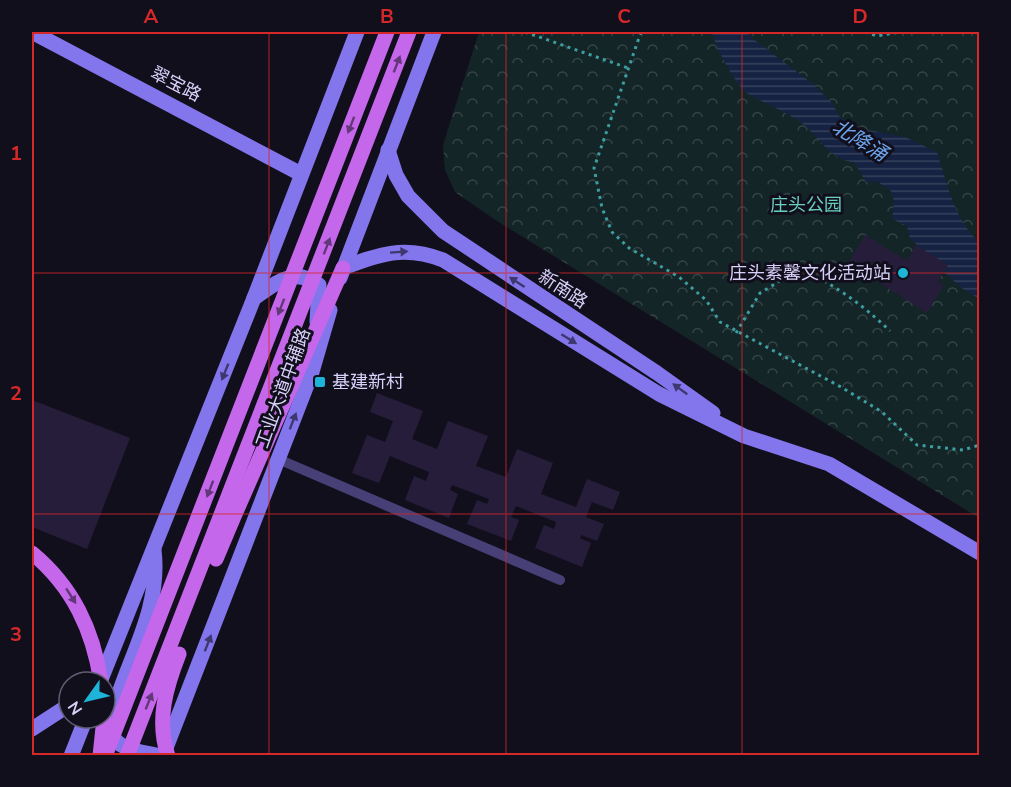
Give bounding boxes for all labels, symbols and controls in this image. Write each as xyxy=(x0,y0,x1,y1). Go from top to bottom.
text: A xyxy=(144,3,159,30)
text: B xyxy=(380,3,394,30)
text: C xyxy=(617,3,631,30)
text: D xyxy=(852,3,868,30)
one-way arrow xyxy=(392,54,402,72)
street label: 翠宝路 xyxy=(146,61,206,107)
water label: 北降涌 xyxy=(827,113,894,168)
one-way arrow xyxy=(345,117,355,135)
text: 1 xyxy=(10,140,22,167)
park label: 庄头公园 xyxy=(770,193,842,217)
one-way arrow xyxy=(322,236,332,254)
one-way arrow xyxy=(389,247,408,257)
place label: 庄头素馨文化活动站 xyxy=(729,261,891,285)
street label: 新南路 xyxy=(534,264,592,314)
marker: 庄头素馨文化活动站 xyxy=(896,266,910,280)
one-way arrow xyxy=(509,277,525,288)
one-way arrow xyxy=(275,299,285,317)
street label: 工业大道中辅路 xyxy=(250,325,316,451)
one-way arrow xyxy=(561,334,577,345)
one-way arrow xyxy=(220,363,229,381)
place label: 基建新村 xyxy=(332,370,404,394)
marker: 基建新村 xyxy=(313,375,327,389)
text: 2 xyxy=(10,380,22,407)
one-way arrow xyxy=(672,383,688,395)
one-way arrow xyxy=(288,412,298,430)
one-way arrow xyxy=(205,480,214,498)
one-way arrow xyxy=(65,588,76,604)
text: 3 xyxy=(10,621,22,648)
one-way arrow xyxy=(204,634,213,652)
north arrow xyxy=(57,670,117,730)
one-way arrow xyxy=(145,692,154,710)
text: N xyxy=(63,697,88,719)

